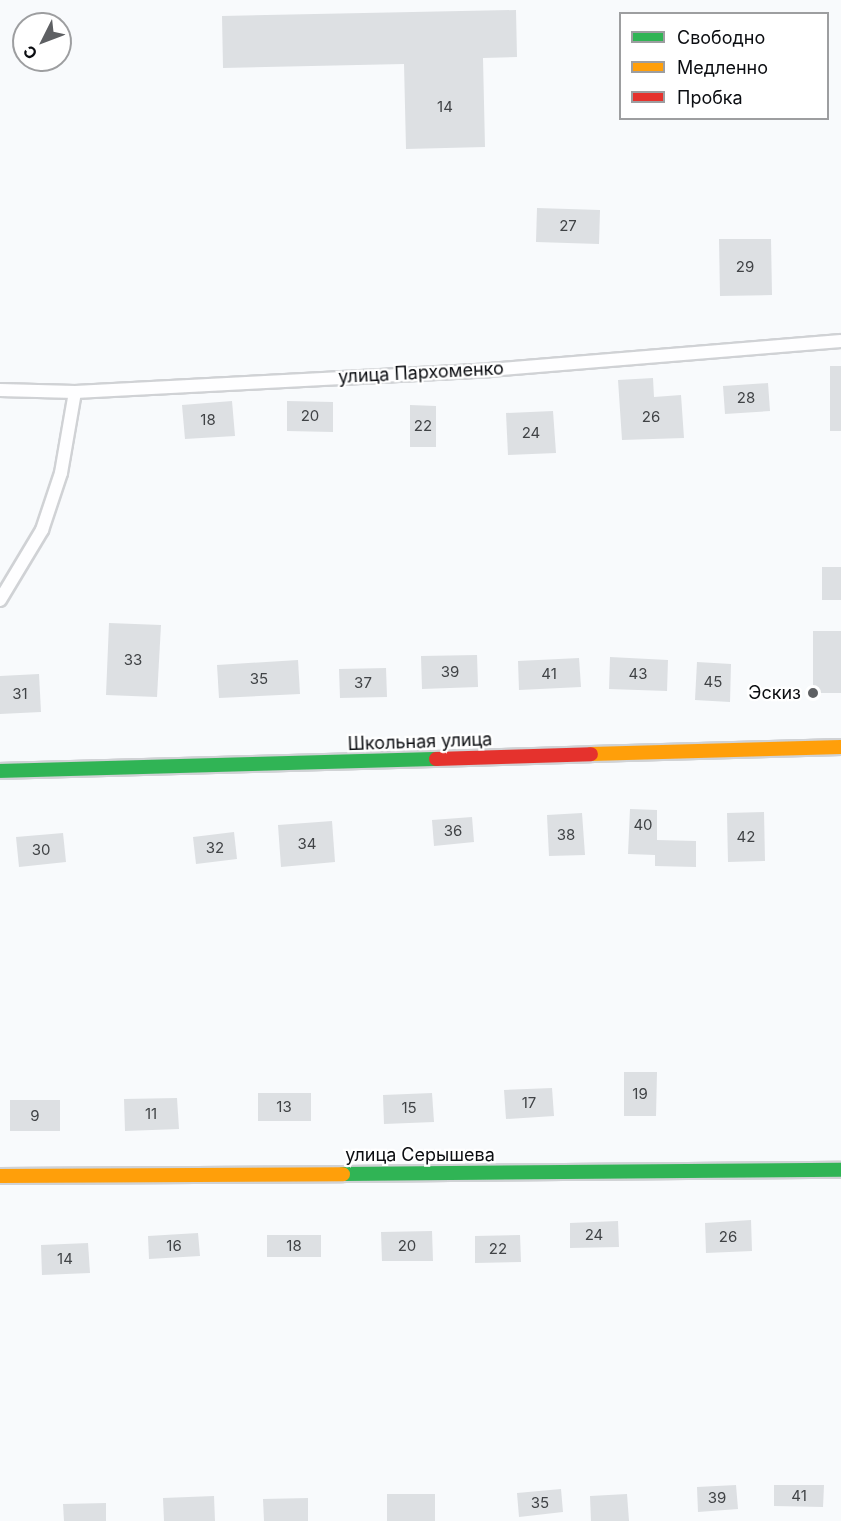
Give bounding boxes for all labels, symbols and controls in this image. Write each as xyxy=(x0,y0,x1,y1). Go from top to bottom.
north arrow xyxy=(12,12,72,72)
legend xyxy=(619,12,829,120)
text: Свободно xyxy=(677,27,765,48)
text: С xyxy=(19,42,42,64)
text: Медленно xyxy=(677,57,768,78)
text: Пробка xyxy=(677,87,743,108)
house number: 14 xyxy=(437,98,453,116)
house number: 27 xyxy=(559,217,577,235)
house number: 29 xyxy=(736,258,754,276)
street label: улица Пархоменко xyxy=(338,358,504,388)
house number: 28 xyxy=(737,389,755,407)
house number: 20 xyxy=(301,407,319,425)
house number: 26 xyxy=(642,408,660,426)
house number: 18 xyxy=(200,411,216,429)
house number: 22 xyxy=(414,417,432,435)
house number: 24 xyxy=(522,424,540,442)
house number: 33 xyxy=(124,651,142,669)
house number: 39 xyxy=(441,663,459,681)
house number: 41 xyxy=(541,665,557,683)
house number: 43 xyxy=(629,665,647,683)
house number: 35 xyxy=(250,670,268,688)
house number: 45 xyxy=(704,673,722,691)
house number: 37 xyxy=(354,674,372,692)
place label: Эскиз xyxy=(748,682,801,704)
house number: 31 xyxy=(12,685,28,703)
marker: Эскиз xyxy=(806,686,820,700)
street label: Школьная улица xyxy=(347,729,493,755)
house number: 40 xyxy=(633,816,653,834)
house number: 36 xyxy=(444,822,462,840)
house number: 38 xyxy=(557,826,575,844)
house number: 42 xyxy=(737,828,755,846)
house number: 34 xyxy=(298,835,316,853)
house number: 32 xyxy=(206,839,224,857)
house number: 30 xyxy=(32,841,50,859)
house number: 19 xyxy=(632,1085,648,1103)
house number: 17 xyxy=(522,1094,536,1112)
house number: 13 xyxy=(276,1098,292,1116)
house number: 15 xyxy=(401,1099,417,1117)
house number: 11 xyxy=(145,1105,157,1123)
house number: 9 xyxy=(30,1107,40,1125)
street label: улица Серышева xyxy=(345,1144,495,1166)
house number: 24 xyxy=(585,1226,603,1244)
house number: 26 xyxy=(719,1228,737,1246)
house number: 16 xyxy=(166,1237,182,1255)
house number: 18 xyxy=(286,1237,302,1255)
house number: 20 xyxy=(398,1237,416,1255)
house number: 22 xyxy=(489,1240,507,1258)
house number: 14 xyxy=(57,1250,73,1268)
house number: 41 xyxy=(791,1487,807,1505)
house number: 39 xyxy=(708,1489,726,1507)
house number: 35 xyxy=(531,1494,549,1512)

